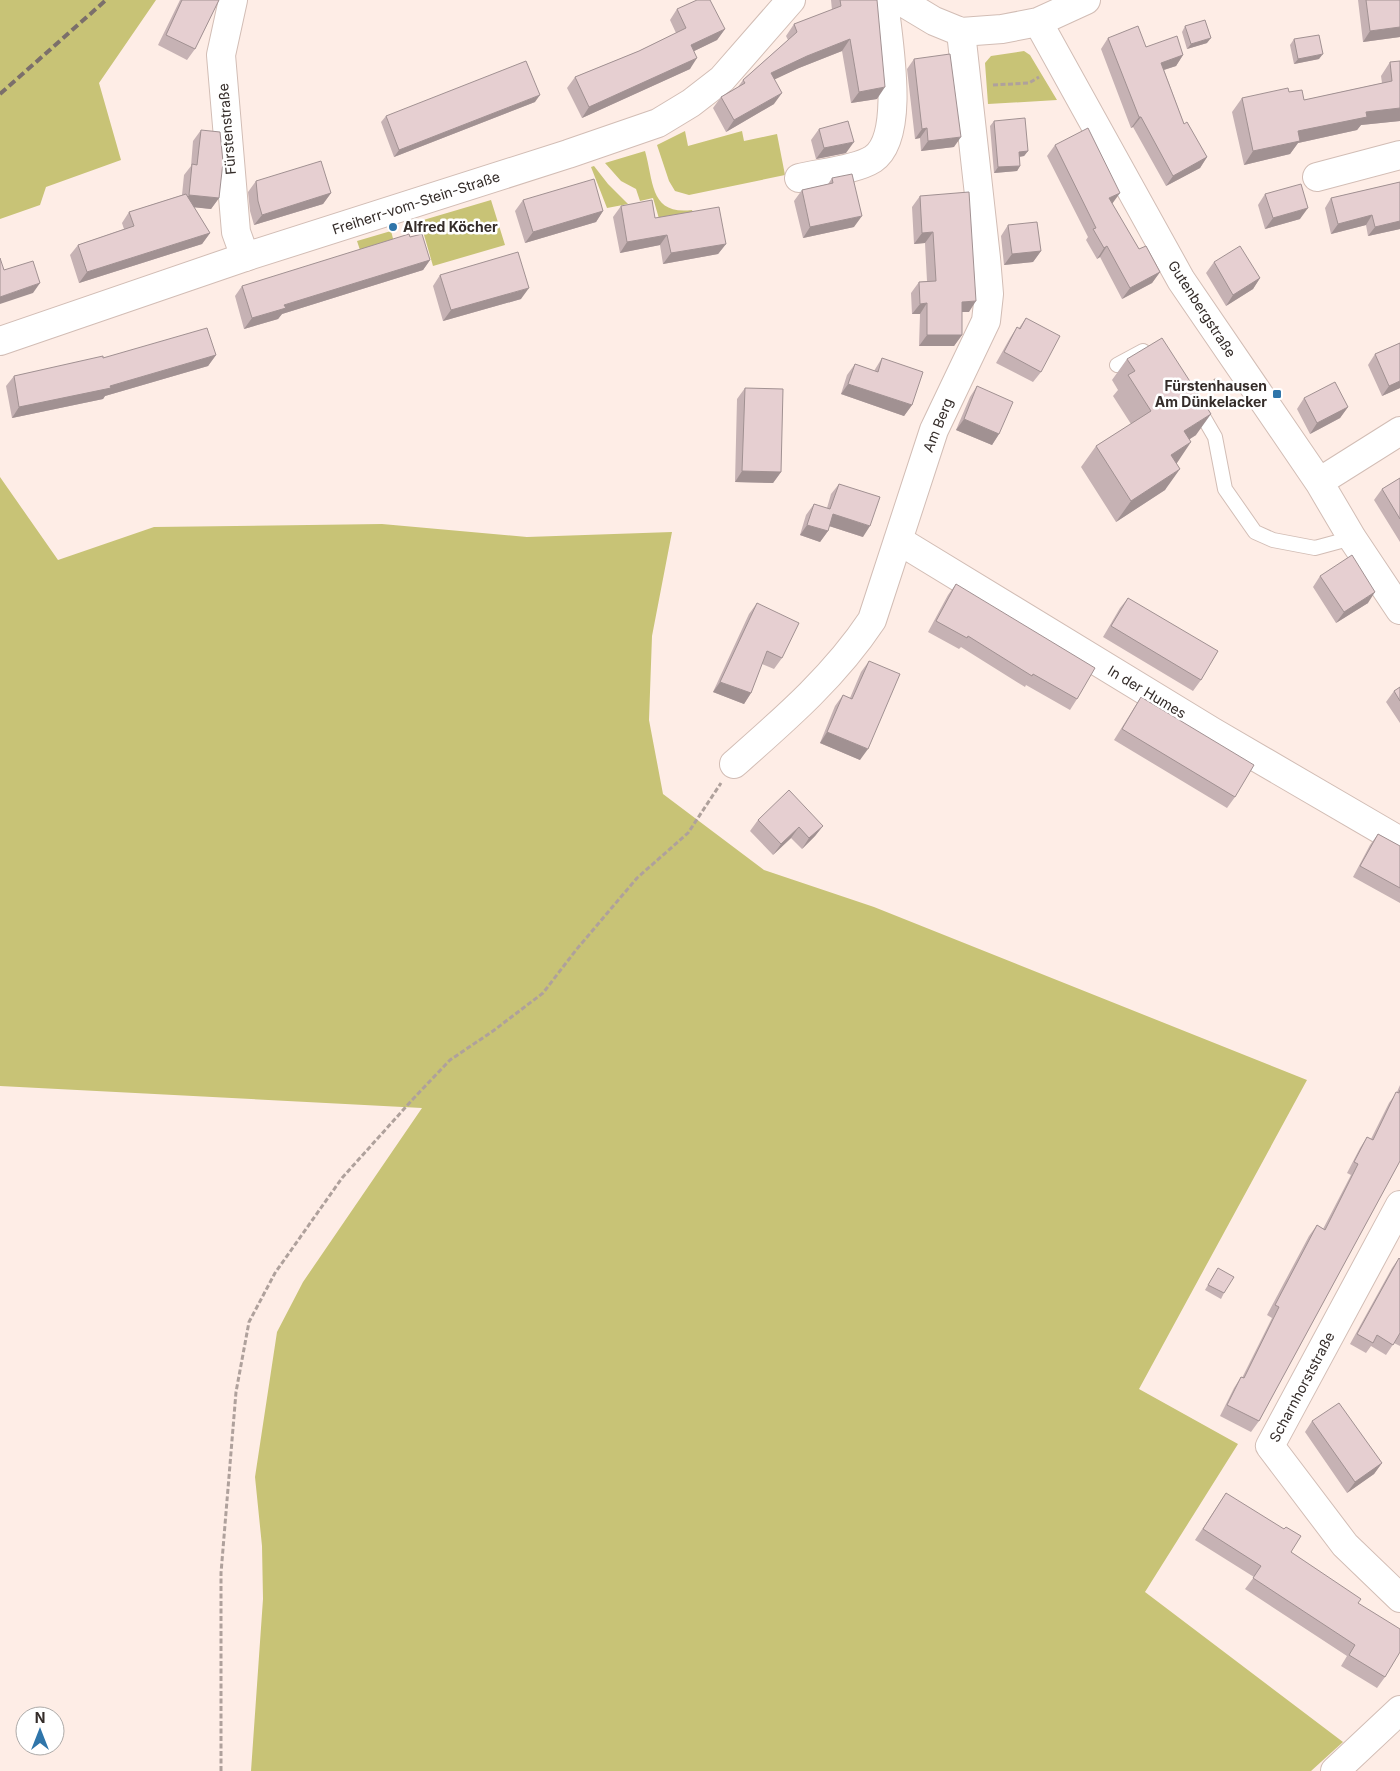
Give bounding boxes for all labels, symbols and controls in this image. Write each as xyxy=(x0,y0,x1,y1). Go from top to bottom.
street label: Fürstenstraße xyxy=(214,83,239,175)
street label: Freiherr-vom-Stein-Straße xyxy=(330,167,502,238)
place label: Alfred Köcher xyxy=(403,218,498,235)
marker: Alfred Köcher xyxy=(387,221,399,233)
street label: Gutenbergstraße xyxy=(1165,257,1240,360)
place label: Fürstenhausen Am Dünkelacker xyxy=(1155,377,1267,410)
marker: Fürstenhausen Am Dünkelacker xyxy=(1271,388,1283,400)
street label: Am Berg xyxy=(919,395,956,454)
street label: In der Humes xyxy=(1105,662,1190,722)
street label: Scharnhorststraße xyxy=(1265,1329,1338,1445)
north arrow xyxy=(15,1706,65,1756)
text: N xyxy=(35,1709,45,1726)

